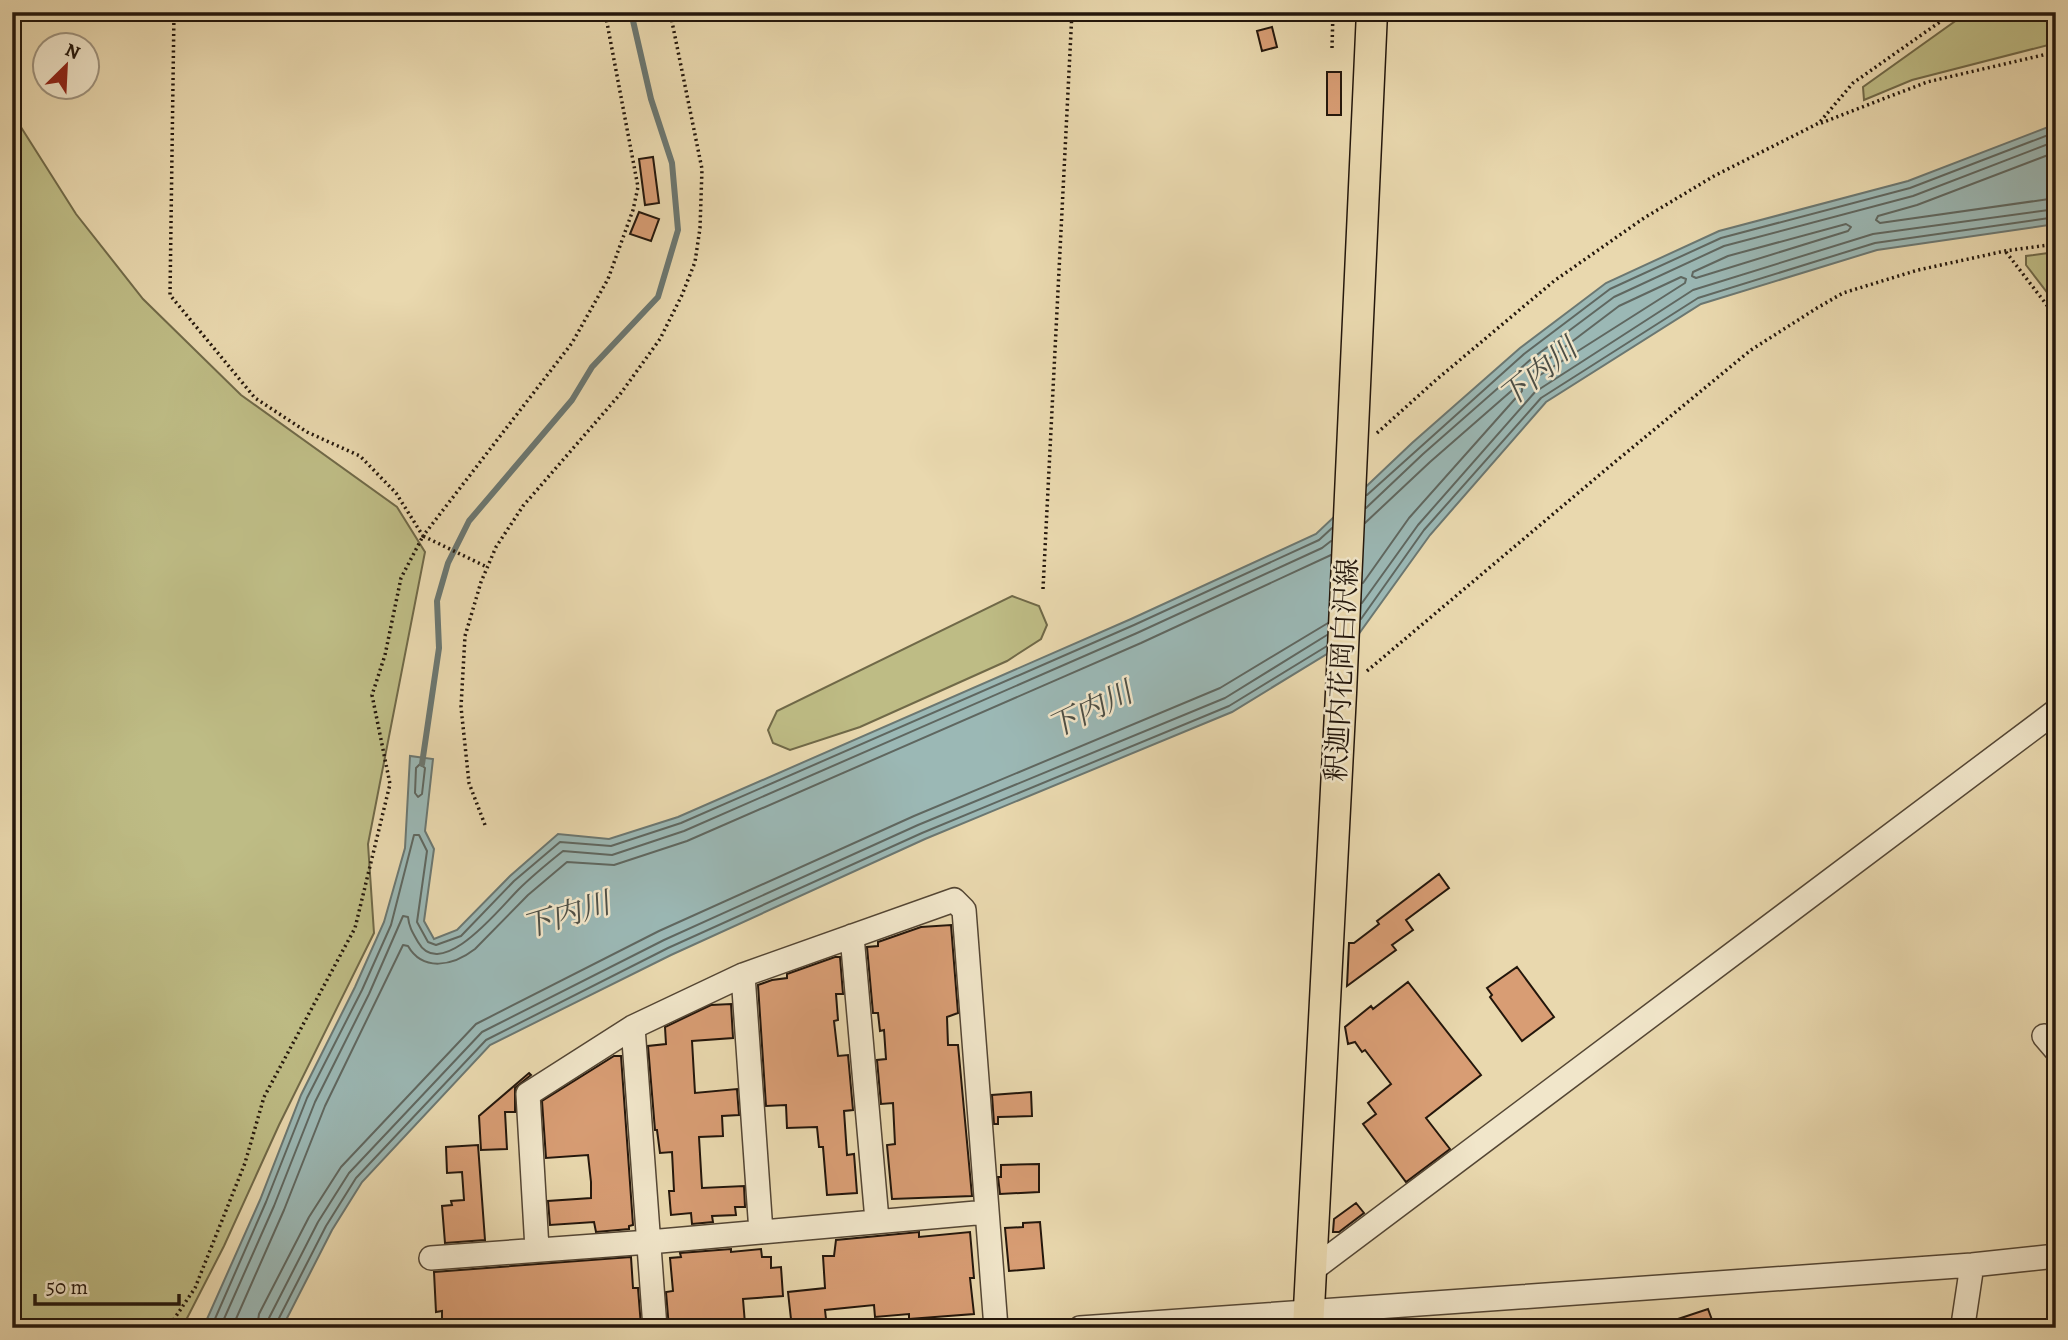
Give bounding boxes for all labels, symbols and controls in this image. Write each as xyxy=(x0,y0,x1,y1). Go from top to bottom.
north arrow xyxy=(32,32,102,102)
text: N xyxy=(61,37,84,66)
water label: 下内川 xyxy=(1490,327,1588,417)
street label: 釈迦内花岡白沢線 xyxy=(1317,557,1367,783)
water label: 下内川 xyxy=(1041,671,1142,748)
water label: 下内川 xyxy=(517,882,618,947)
scale bar xyxy=(35,1263,178,1307)
text: 50 m xyxy=(46,1273,88,1301)

